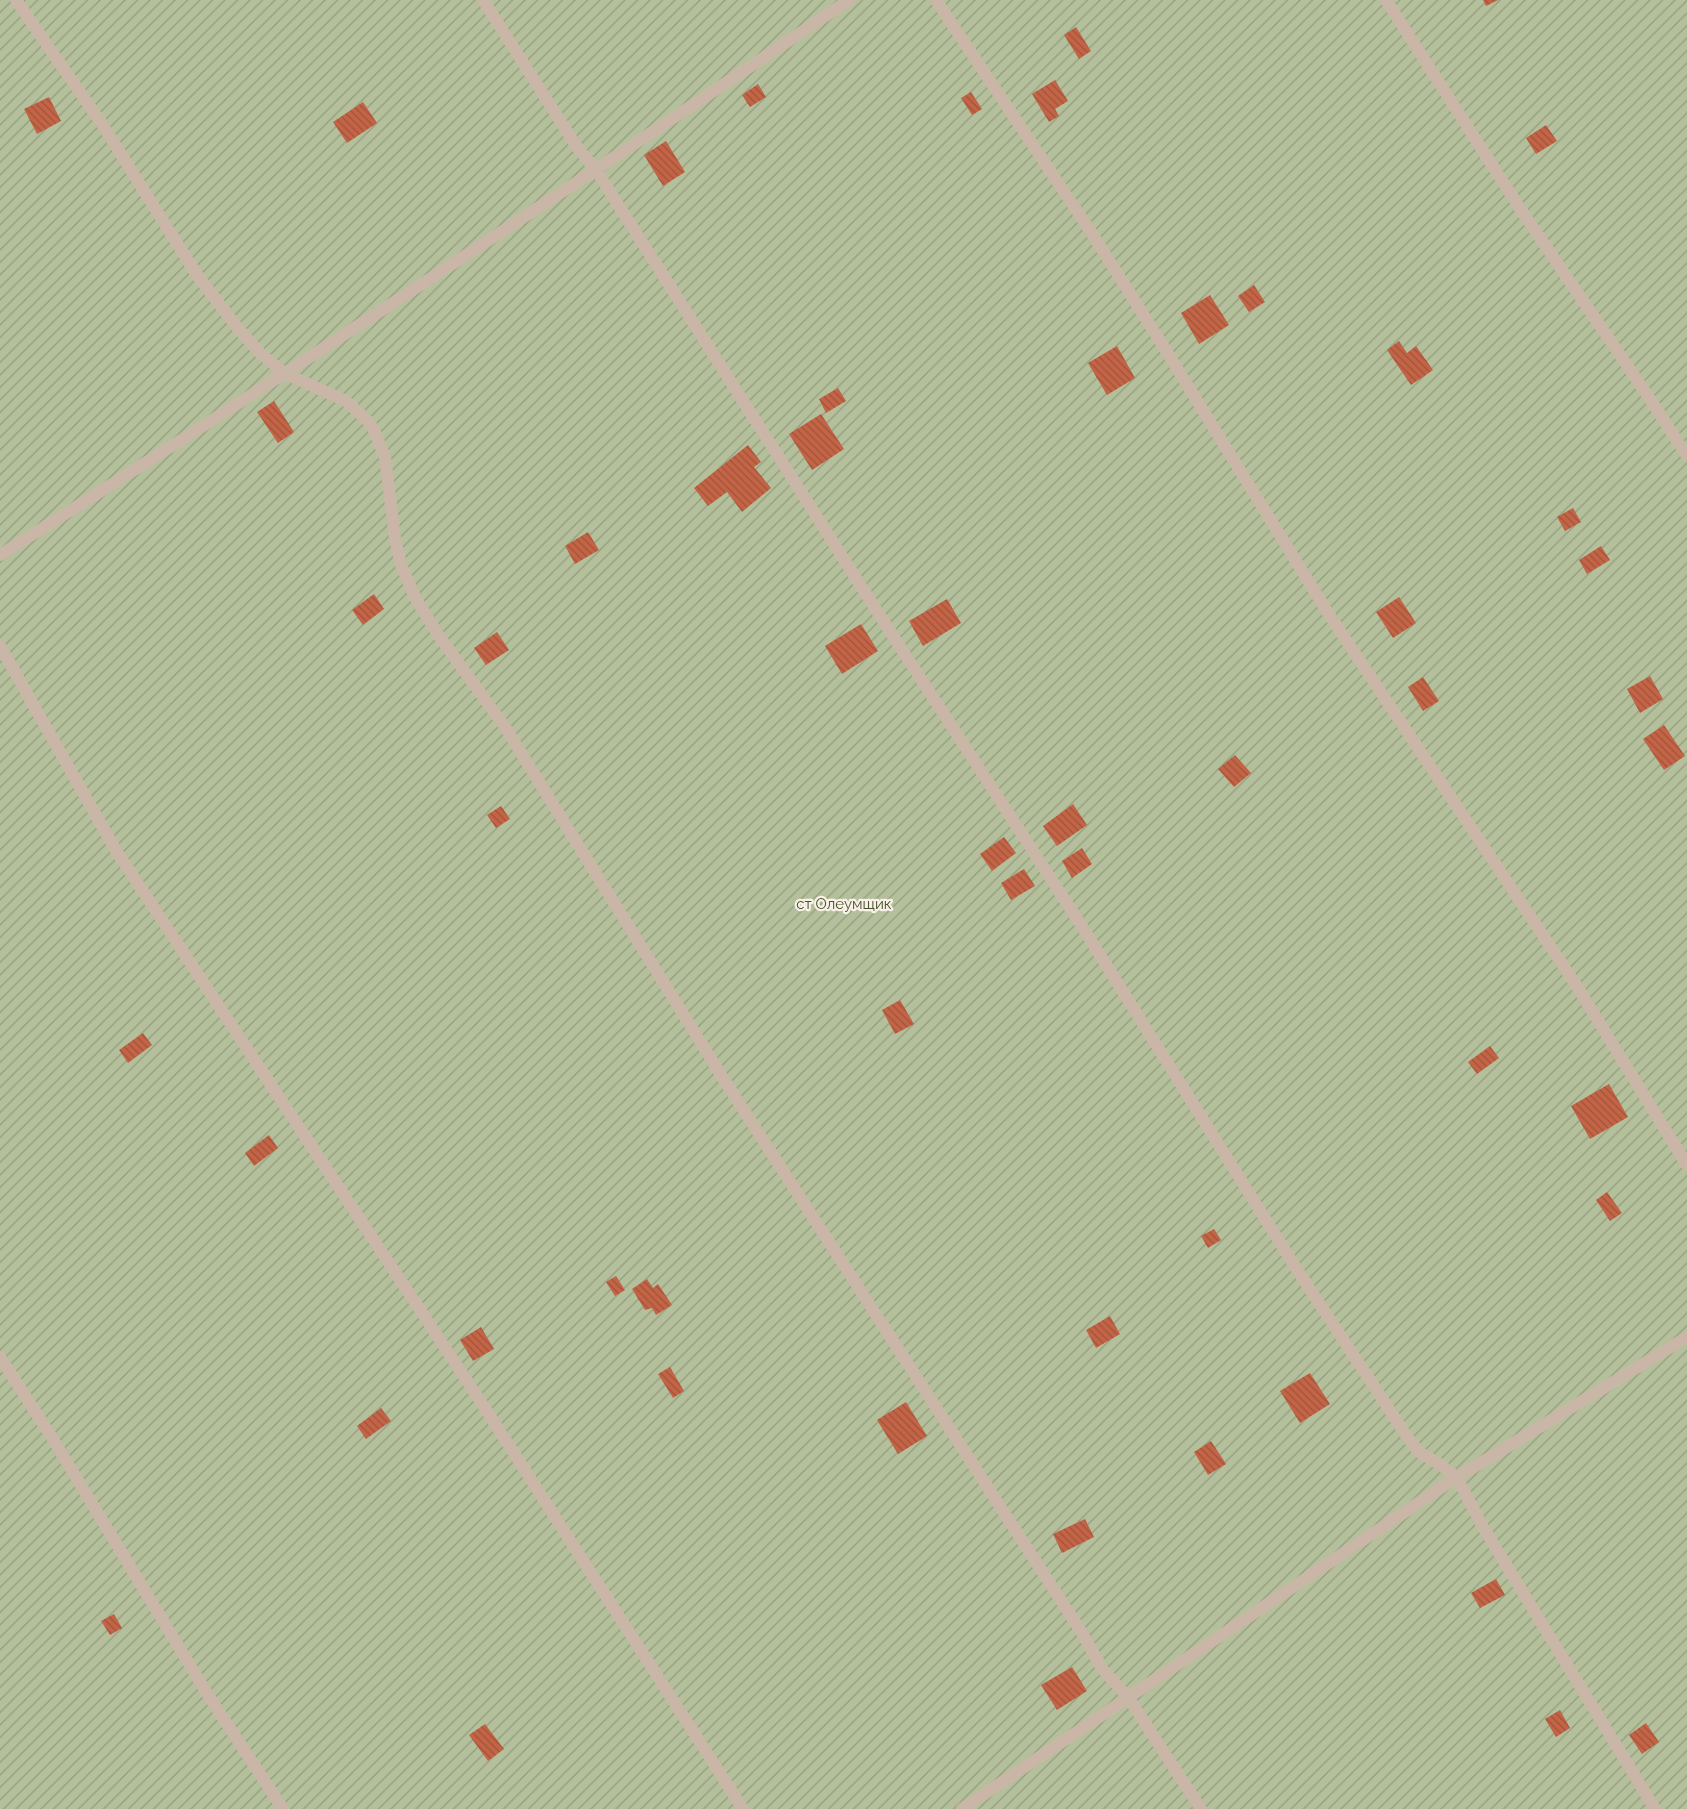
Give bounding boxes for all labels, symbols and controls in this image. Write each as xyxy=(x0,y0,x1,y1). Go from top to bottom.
park label: ст Олеумщик xyxy=(796,895,892,913)

